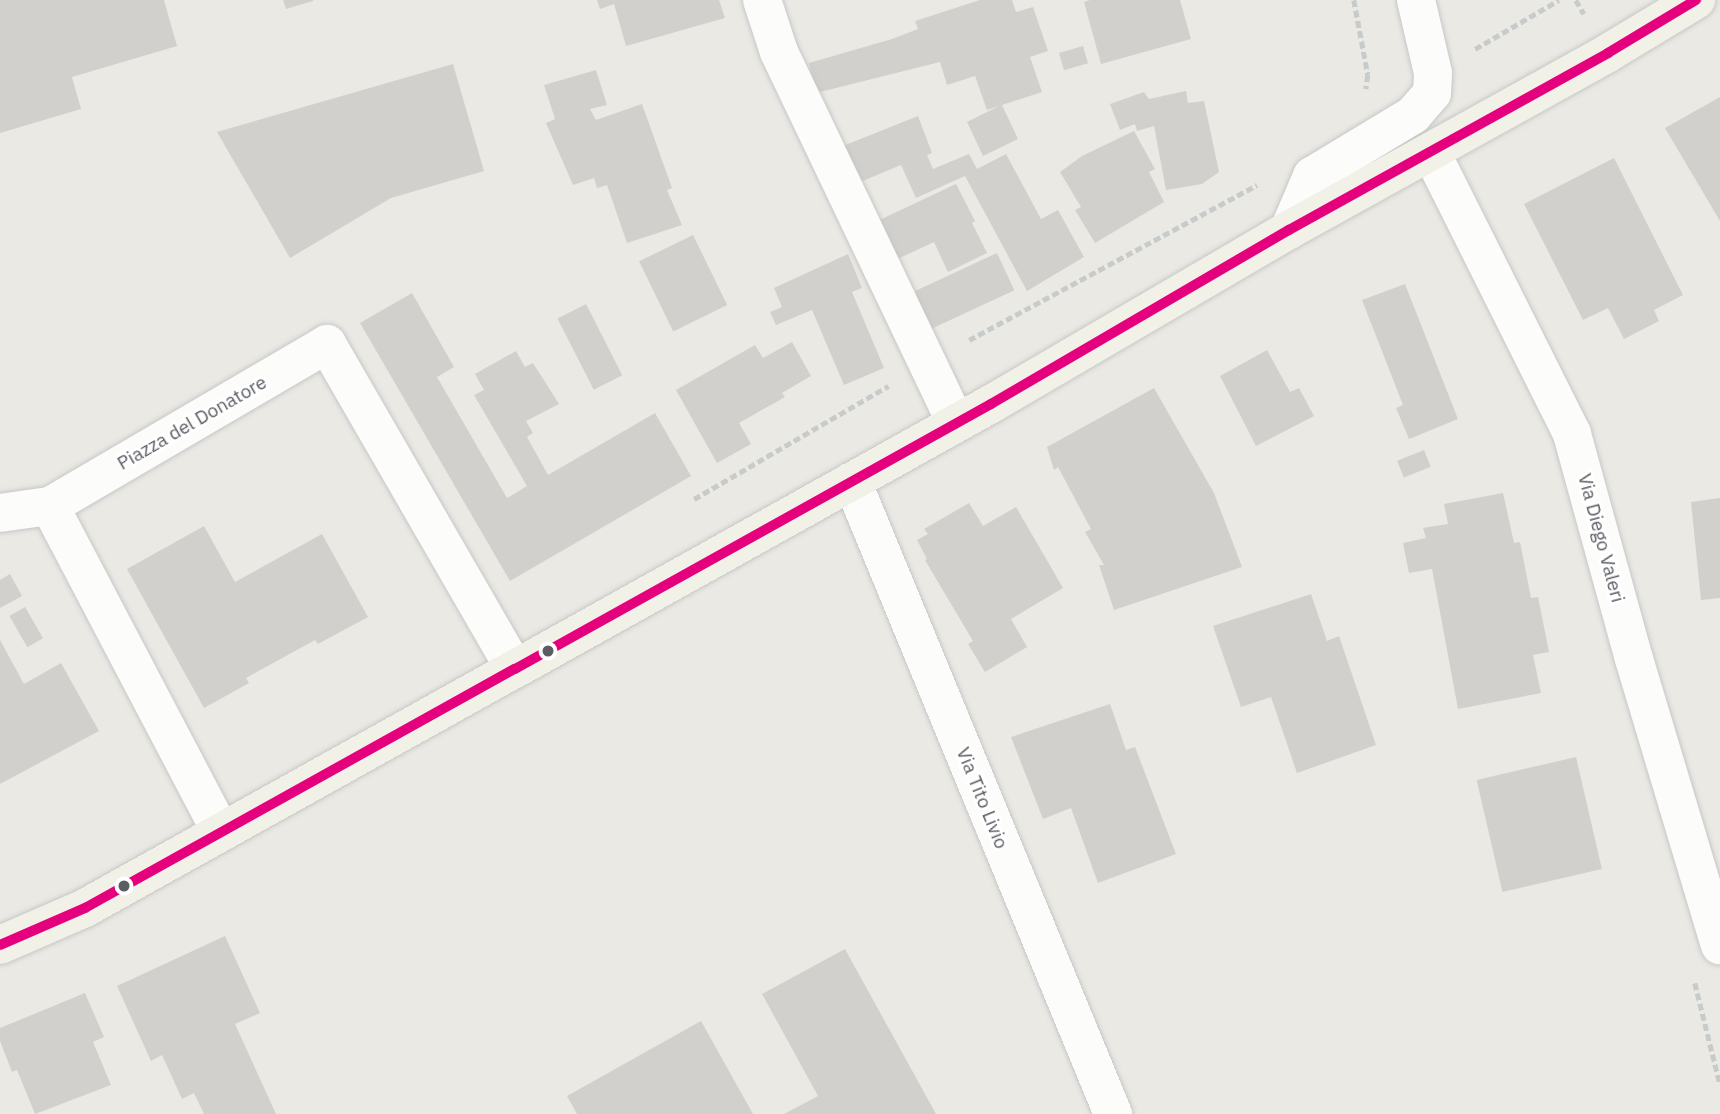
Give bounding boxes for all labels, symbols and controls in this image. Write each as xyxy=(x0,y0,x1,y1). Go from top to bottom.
street label: Piazza del Donatore xyxy=(113,371,271,475)
street label: Via Diego Valeri xyxy=(1573,471,1629,605)
unlabelled marker xyxy=(541,644,555,658)
street label: Via Tito Livio xyxy=(951,744,1013,852)
unlabelled marker xyxy=(117,879,131,893)

